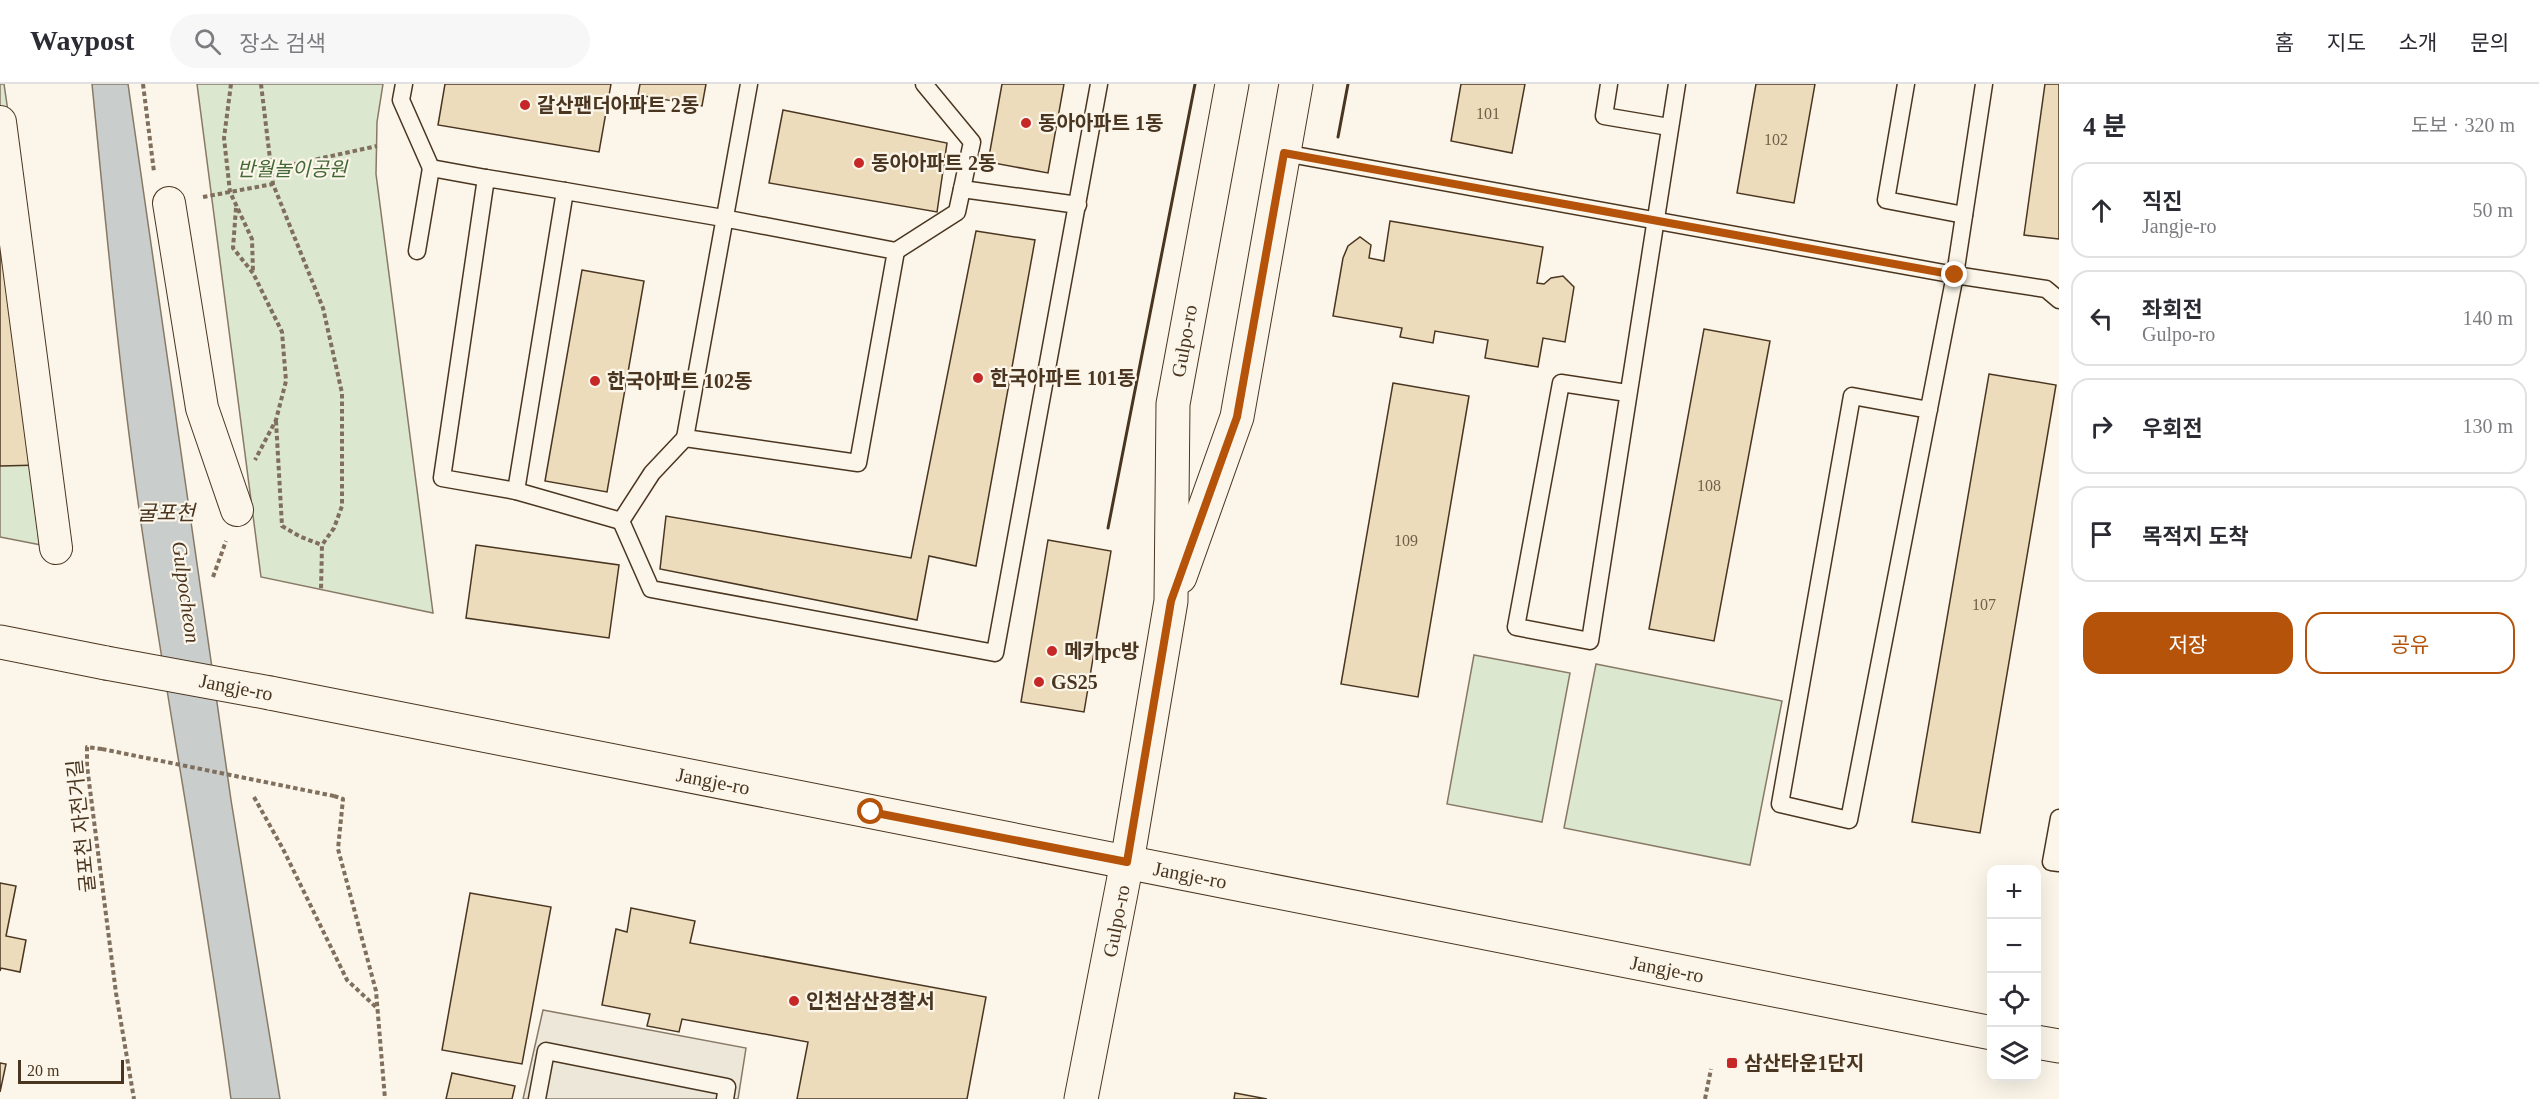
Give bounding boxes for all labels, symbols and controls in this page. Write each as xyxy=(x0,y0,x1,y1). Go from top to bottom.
search box xyxy=(170,14,590,68)
text: Waypost xyxy=(30,25,134,56)
icon: search xyxy=(191,25,224,58)
text: 장소 검색 xyxy=(239,31,326,56)
text: 홈 xyxy=(2275,31,2294,55)
text: 지도 xyxy=(2327,31,2366,55)
text: 소개 xyxy=(2399,31,2437,55)
text: 문의 xyxy=(2470,31,2509,55)
place label: 갈산팬더아파트 2동 xyxy=(537,94,699,116)
marker: 갈산팬더아파트 2동 xyxy=(518,98,532,112)
house number: 101 xyxy=(1476,105,1500,122)
place label: 동아아파트 1동 xyxy=(1038,112,1163,134)
text: 4 분 xyxy=(2083,112,2126,141)
text: 도보 · 320 m xyxy=(2411,114,2515,136)
marker: 동아아파트 1동 xyxy=(1019,116,1033,130)
house number: 102 xyxy=(1764,131,1788,148)
place label: 동아아파트 2동 xyxy=(871,152,996,174)
marker: 동아아파트 2동 xyxy=(852,156,866,170)
park label: 반월놀이공원 xyxy=(237,158,349,180)
text: 직진 xyxy=(2142,189,2182,214)
icon: ahead xyxy=(2085,194,2118,227)
text: 50 m xyxy=(2472,199,2513,221)
text: Jangje-ro xyxy=(2142,215,2216,237)
route end xyxy=(1941,261,1967,287)
text: 좌회전 xyxy=(2142,297,2203,322)
icon: left xyxy=(2085,302,2118,335)
street label: Gulpo-ro xyxy=(1167,303,1202,379)
text: 140 m xyxy=(2462,307,2513,329)
text: Gulpo-ro xyxy=(2142,323,2215,345)
place label: 한국아파트 101동 xyxy=(990,367,1135,389)
place label: 한국아파트 102동 xyxy=(607,370,752,392)
marker: 한국아파트 101동 xyxy=(971,371,985,385)
marker: 한국아파트 102동 xyxy=(588,374,602,388)
icon: right xyxy=(2085,410,2118,443)
text: 130 m xyxy=(2462,415,2513,437)
text: 우회전 xyxy=(2142,416,2203,441)
house number: 108 xyxy=(1697,477,1721,494)
water label: 굴포천 xyxy=(137,501,198,525)
icon: arrive xyxy=(2085,518,2118,551)
text: 목적지 도착 xyxy=(2142,524,2249,549)
house number: 109 xyxy=(1394,532,1418,549)
water label: Gulpocheon xyxy=(167,540,205,644)
house number: 107 xyxy=(1972,596,1996,613)
button: 저장 xyxy=(2083,612,2293,674)
button: 공유 xyxy=(2305,612,2515,674)
place label: 메카pc방 xyxy=(1064,640,1139,663)
marker: 메카pc방 xyxy=(1045,644,1059,658)
street label: Jangje-ro xyxy=(197,669,275,706)
place label: GS25 xyxy=(1051,671,1098,693)
marker: GS25 xyxy=(1032,675,1046,689)
street label: 굴포천 자전거길 xyxy=(63,758,99,894)
street label: Jangje-ro xyxy=(674,763,752,800)
route start xyxy=(857,798,883,824)
street label: Jangje-ro xyxy=(1151,857,1229,894)
map controls xyxy=(1987,865,2041,1081)
button: + xyxy=(1987,865,2041,919)
street label: Gulpo-ro xyxy=(1098,883,1135,959)
button: − xyxy=(1987,919,2041,973)
street label: Jangje-ro xyxy=(1628,951,1706,988)
button: locate xyxy=(1987,973,2041,1027)
place label: 인천삼산경찰서 xyxy=(806,990,935,1012)
marker: 인천삼산경찰서 xyxy=(787,994,801,1008)
button: layers xyxy=(1987,1027,2041,1081)
place label: 삼산타운1단지 xyxy=(1744,1052,1864,1074)
marker: 삼산타운1단지 xyxy=(1725,1056,1739,1070)
scale bar xyxy=(18,1057,124,1084)
text: 20 m xyxy=(27,1062,59,1079)

